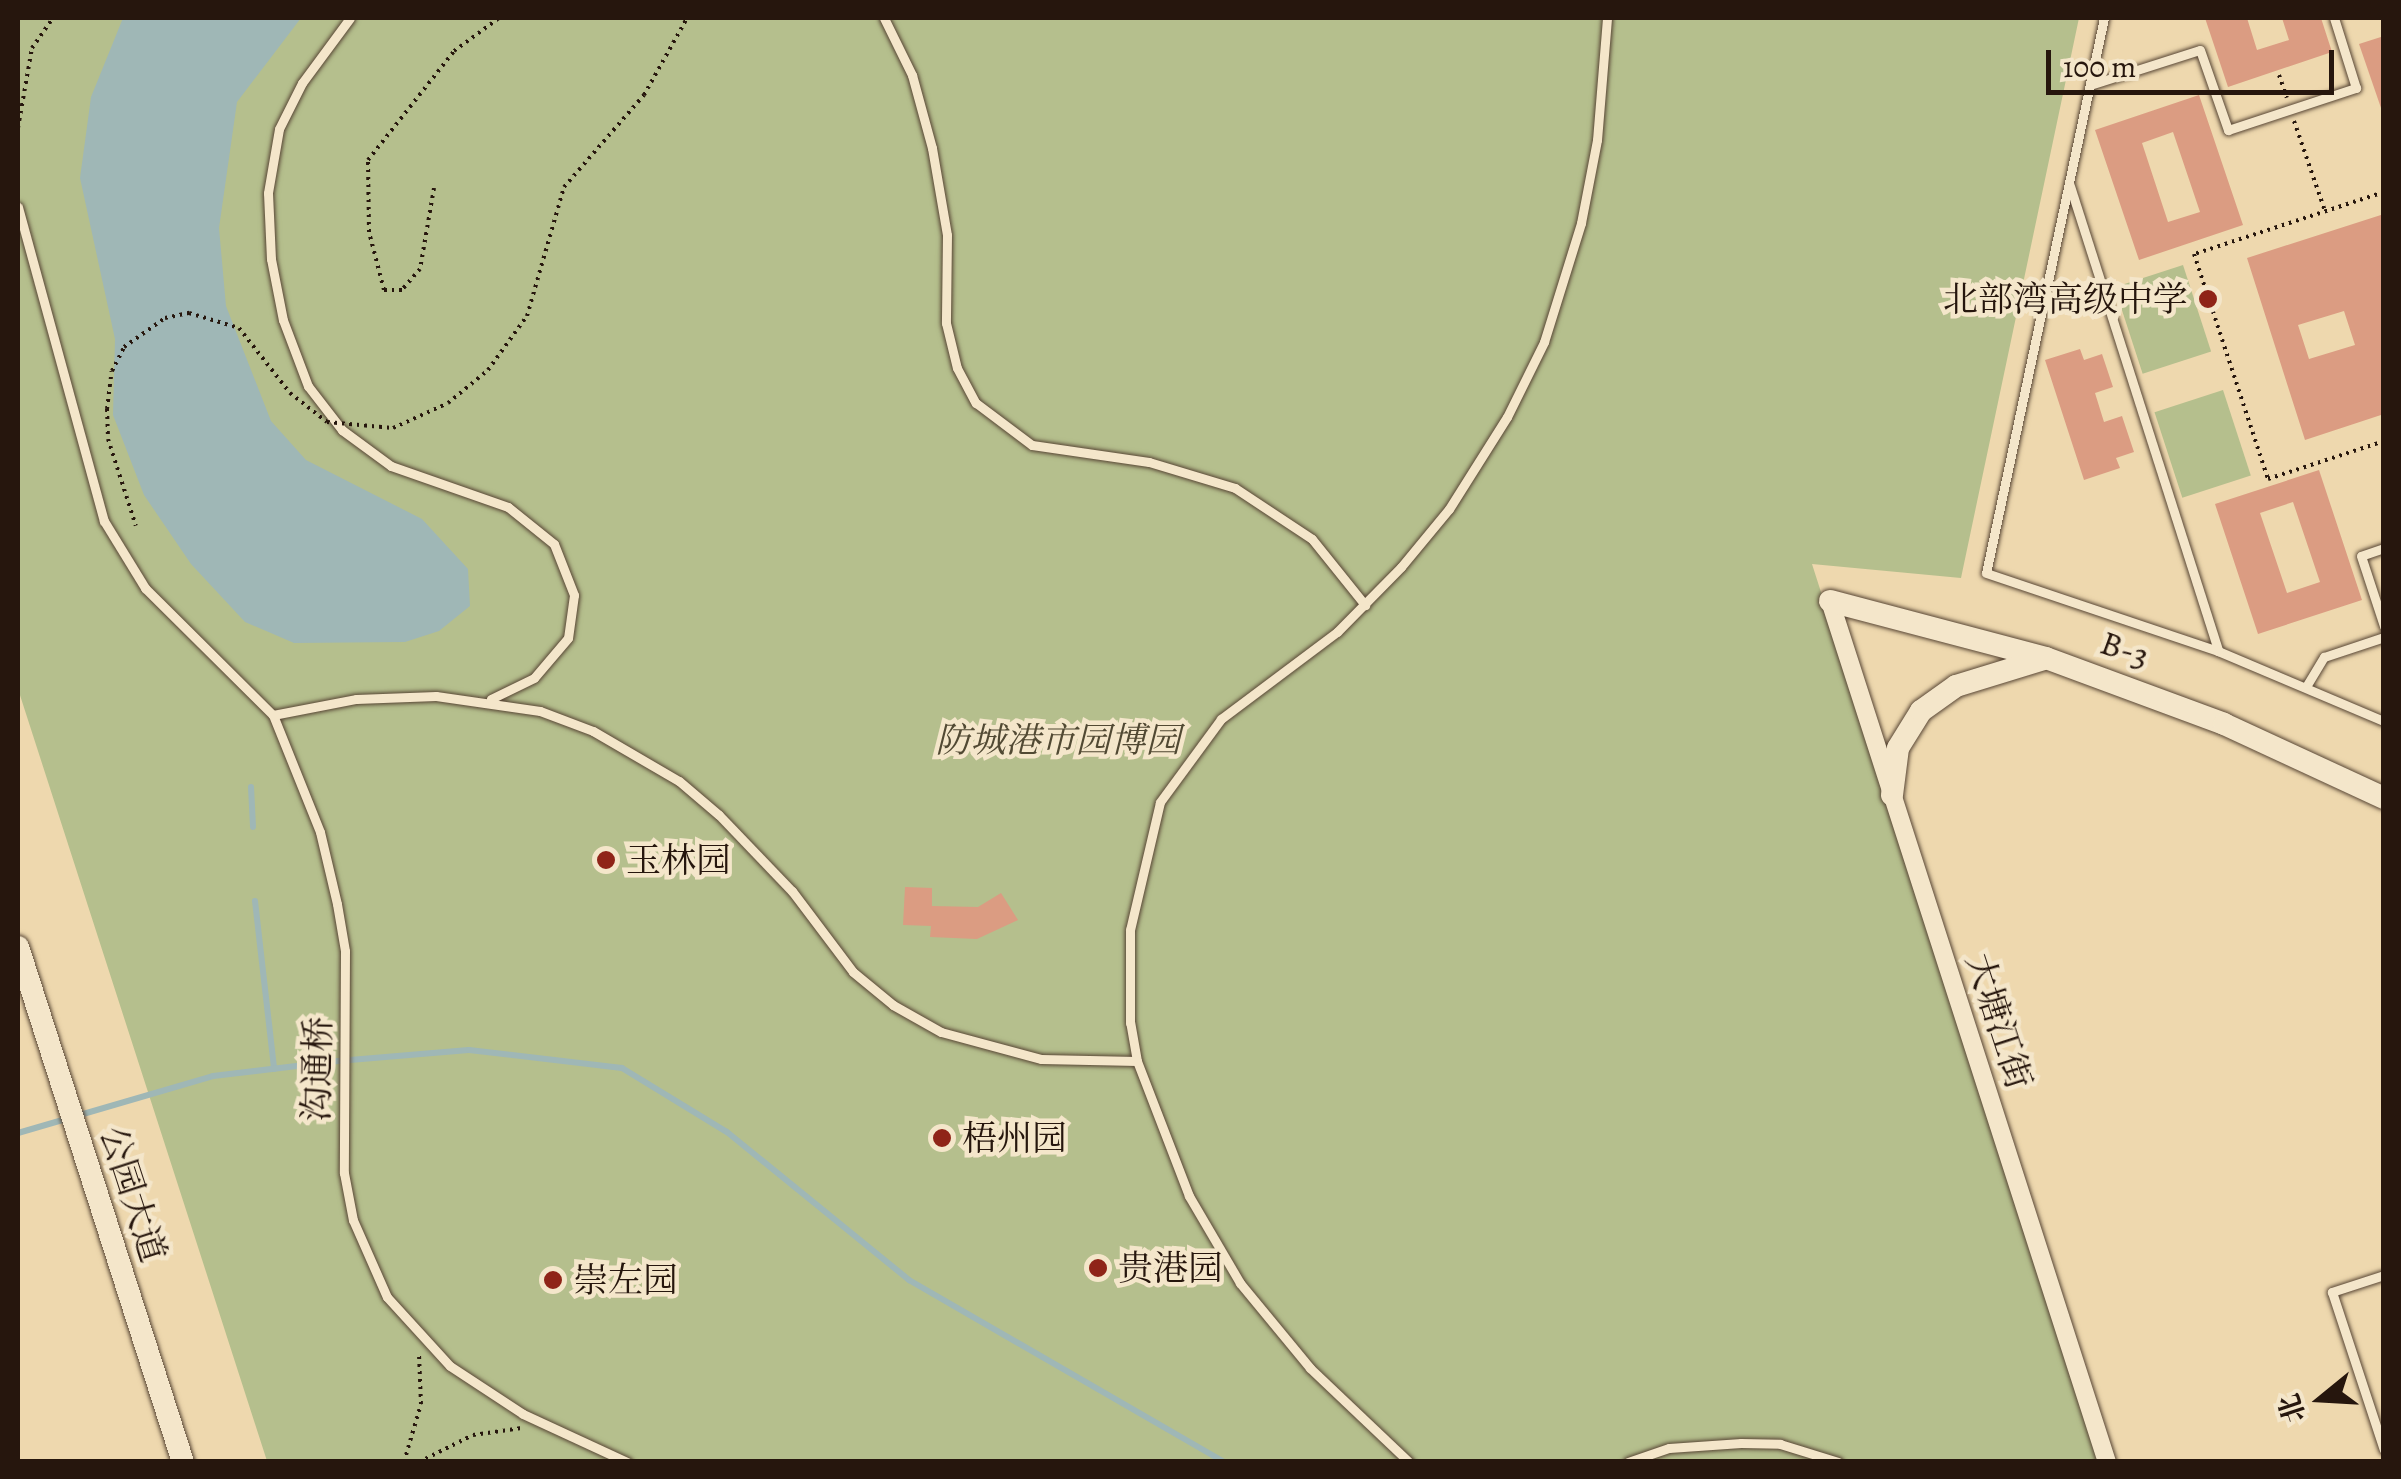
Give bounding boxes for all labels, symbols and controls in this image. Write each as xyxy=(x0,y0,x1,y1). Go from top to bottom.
scale bar xyxy=(2051,30,2338,92)
text: 100 m xyxy=(2063,47,2136,87)
place label: 北部湾高级中学 xyxy=(1943,278,2188,320)
marker: 北部湾高级中学 xyxy=(2197,288,2219,310)
street label: B-3 xyxy=(2095,621,2155,677)
park label: 防城港市园博园 xyxy=(936,719,1180,761)
place label: 玉林园 xyxy=(626,839,731,881)
marker: 玉林园 xyxy=(595,849,617,871)
street label: 大塘江街 xyxy=(1957,948,2041,1094)
street label: 沟通桥 xyxy=(295,1016,339,1122)
place label: 梧州园 xyxy=(962,1117,1067,1159)
street label: 公园大道 xyxy=(91,1121,175,1267)
marker: 梧州园 xyxy=(931,1127,953,1149)
place label: 贵港园 xyxy=(1118,1247,1223,1289)
marker: 贵港园 xyxy=(1087,1257,1109,1279)
place label: 崇左园 xyxy=(573,1259,678,1301)
marker: 崇左园 xyxy=(542,1269,564,1291)
north arrow xyxy=(2271,1349,2371,1449)
text: 北 xyxy=(2270,1389,2315,1427)

